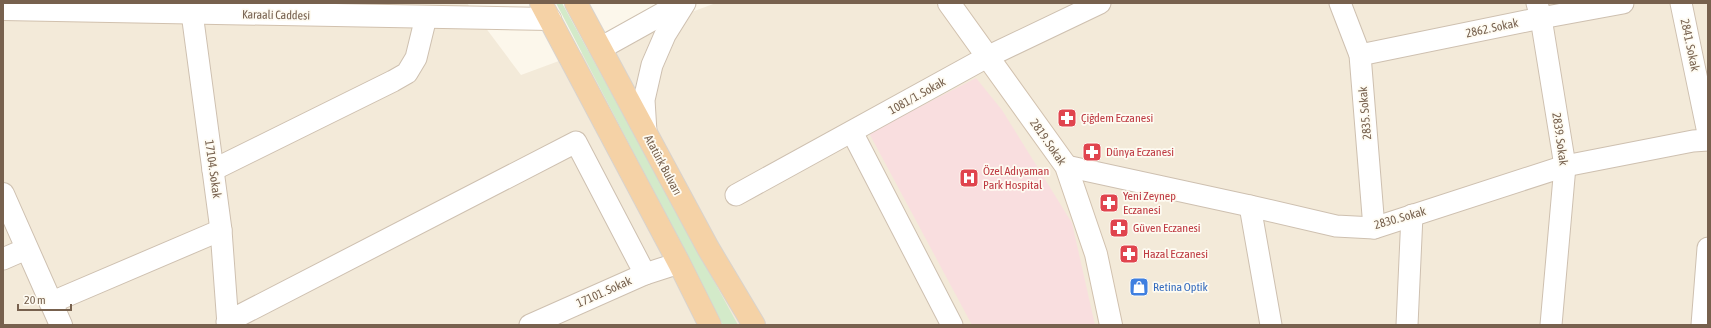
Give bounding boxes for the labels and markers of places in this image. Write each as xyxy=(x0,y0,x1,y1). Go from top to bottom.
pharmacy icon: Çiğdem Eczanesi xyxy=(1056,107,1078,129)
place label: Çiğdem Eczanesi xyxy=(1081,111,1153,125)
pharmacy icon: Dünya Eczanesi xyxy=(1081,141,1103,163)
place label: Dünya Eczanesi xyxy=(1106,145,1174,159)
place label: Özel Adıyaman Park Hospital xyxy=(983,164,1049,192)
hospital icon: Özel Adıyaman Park Hospital xyxy=(958,167,980,189)
place label: Yeni Zeynep Eczanesi xyxy=(1123,189,1176,217)
pharmacy icon: Yeni Zeynep Eczanesi xyxy=(1098,192,1120,214)
pharmacy icon: Güven Eczanesi xyxy=(1108,217,1130,239)
place label: Güven Eczanesi xyxy=(1133,221,1201,235)
pharmacy icon: Hazal Eczanesi xyxy=(1118,243,1140,265)
place label: Hazal Eczanesi xyxy=(1143,247,1208,261)
shop icon: Retina Optik xyxy=(1128,276,1150,298)
place label: Retina Optik xyxy=(1153,280,1209,294)

